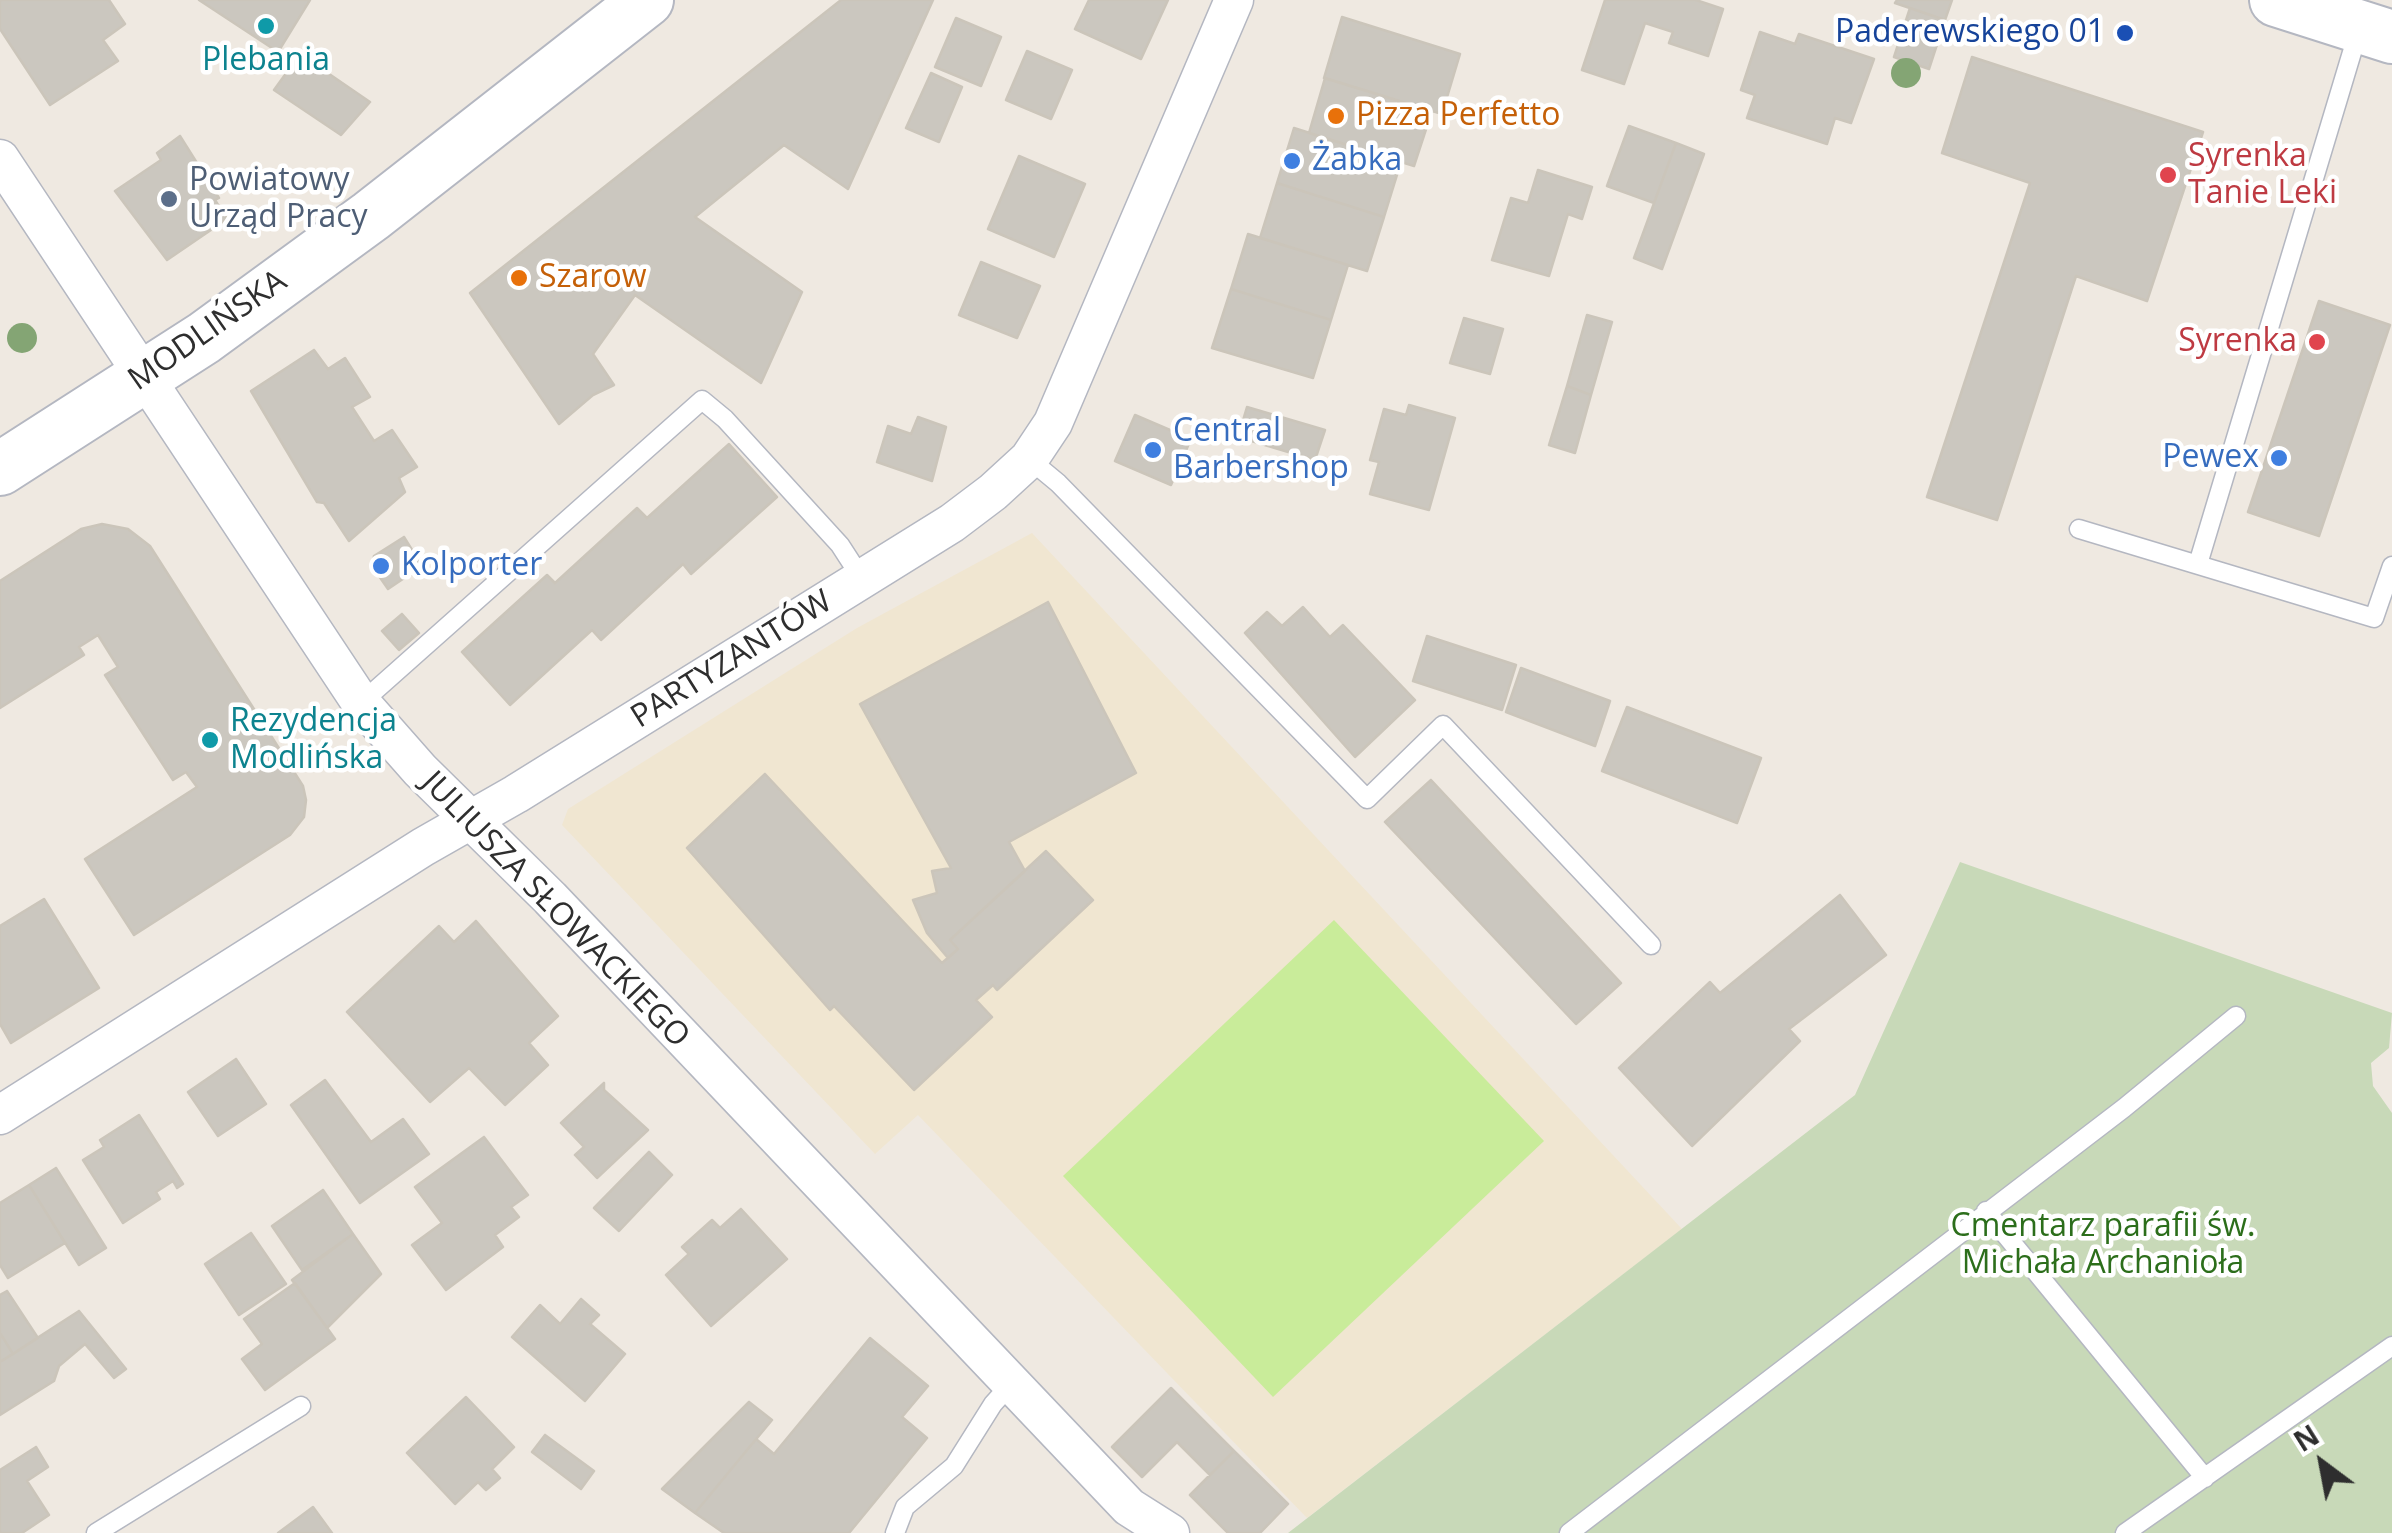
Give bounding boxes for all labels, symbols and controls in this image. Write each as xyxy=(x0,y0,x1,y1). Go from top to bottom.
place label: Paderewskiego 01 xyxy=(1835,14,2105,52)
marker: Plebania xyxy=(255,15,277,37)
marker: Paderewskiego 01 xyxy=(2114,22,2136,44)
place label: Plebania xyxy=(202,42,330,80)
place label: Pizza Perfetto xyxy=(1356,97,1561,135)
marker: Pizza Perfetto xyxy=(1325,105,1347,127)
place label: Syrenka Tanie Leki xyxy=(2188,138,2337,213)
place label: Żabka xyxy=(1312,142,1402,180)
marker: Żabka xyxy=(1281,150,1303,172)
place label: Powiatowy Urząd Pracy xyxy=(189,162,368,237)
marker: Syrenka Tanie Leki xyxy=(2157,164,2179,186)
marker: Powiatowy Urząd Pracy xyxy=(158,188,180,210)
place label: Szarow xyxy=(539,259,646,297)
street label: MODLIŃSKA xyxy=(122,263,294,399)
marker: Szarow xyxy=(508,267,530,289)
place label: Syrenka xyxy=(2178,323,2297,361)
marker: Syrenka xyxy=(2306,331,2328,353)
place label: Central Barbershop xyxy=(1173,413,1349,488)
marker: Central Barbershop xyxy=(1142,439,1164,461)
place label: Pewex xyxy=(2162,439,2259,477)
marker: Pewex xyxy=(2268,447,2290,469)
place label: Kolporter xyxy=(401,547,542,585)
marker: Kolporter xyxy=(370,555,392,577)
street label: PARTYZANTÓW xyxy=(625,583,839,737)
place label: Rezydencja Modlińska xyxy=(230,703,397,778)
marker: Rezydencja Modlińska xyxy=(199,729,221,751)
street label: JULIUSZA SŁOWACKIEGO xyxy=(413,764,697,1056)
park label: Cmentarz parafii św. Michała Archanioła xyxy=(1951,1208,2255,1283)
north arrow xyxy=(2272,1413,2372,1513)
text: N xyxy=(2286,1415,2326,1460)

